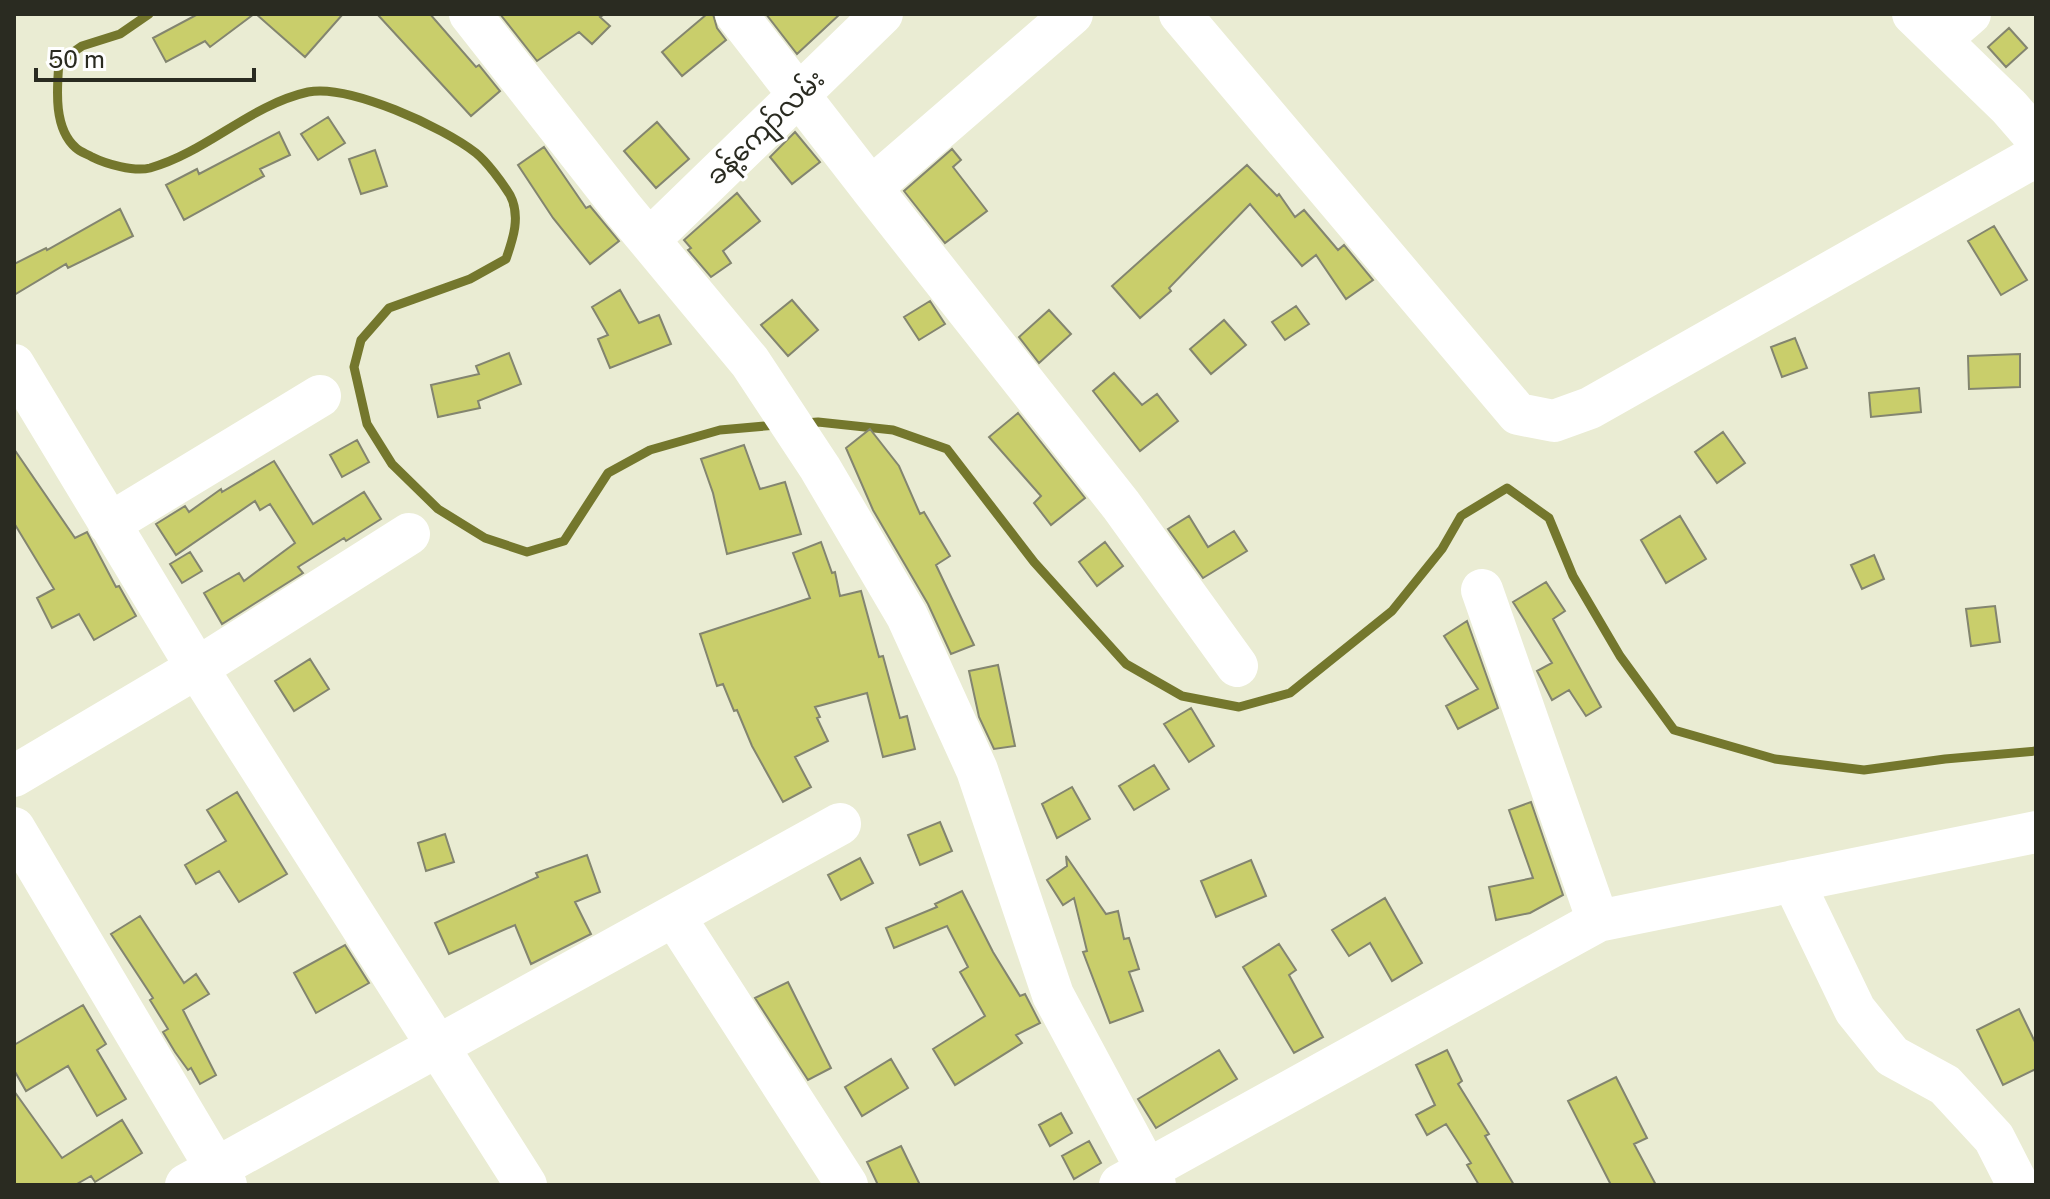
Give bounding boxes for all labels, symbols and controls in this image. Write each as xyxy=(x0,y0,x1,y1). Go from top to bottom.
scale bar xyxy=(36,32,254,82)
text: 50 m xyxy=(48,45,105,73)
street label: ခန့်ကျော်လမ်း xyxy=(699,62,835,195)

